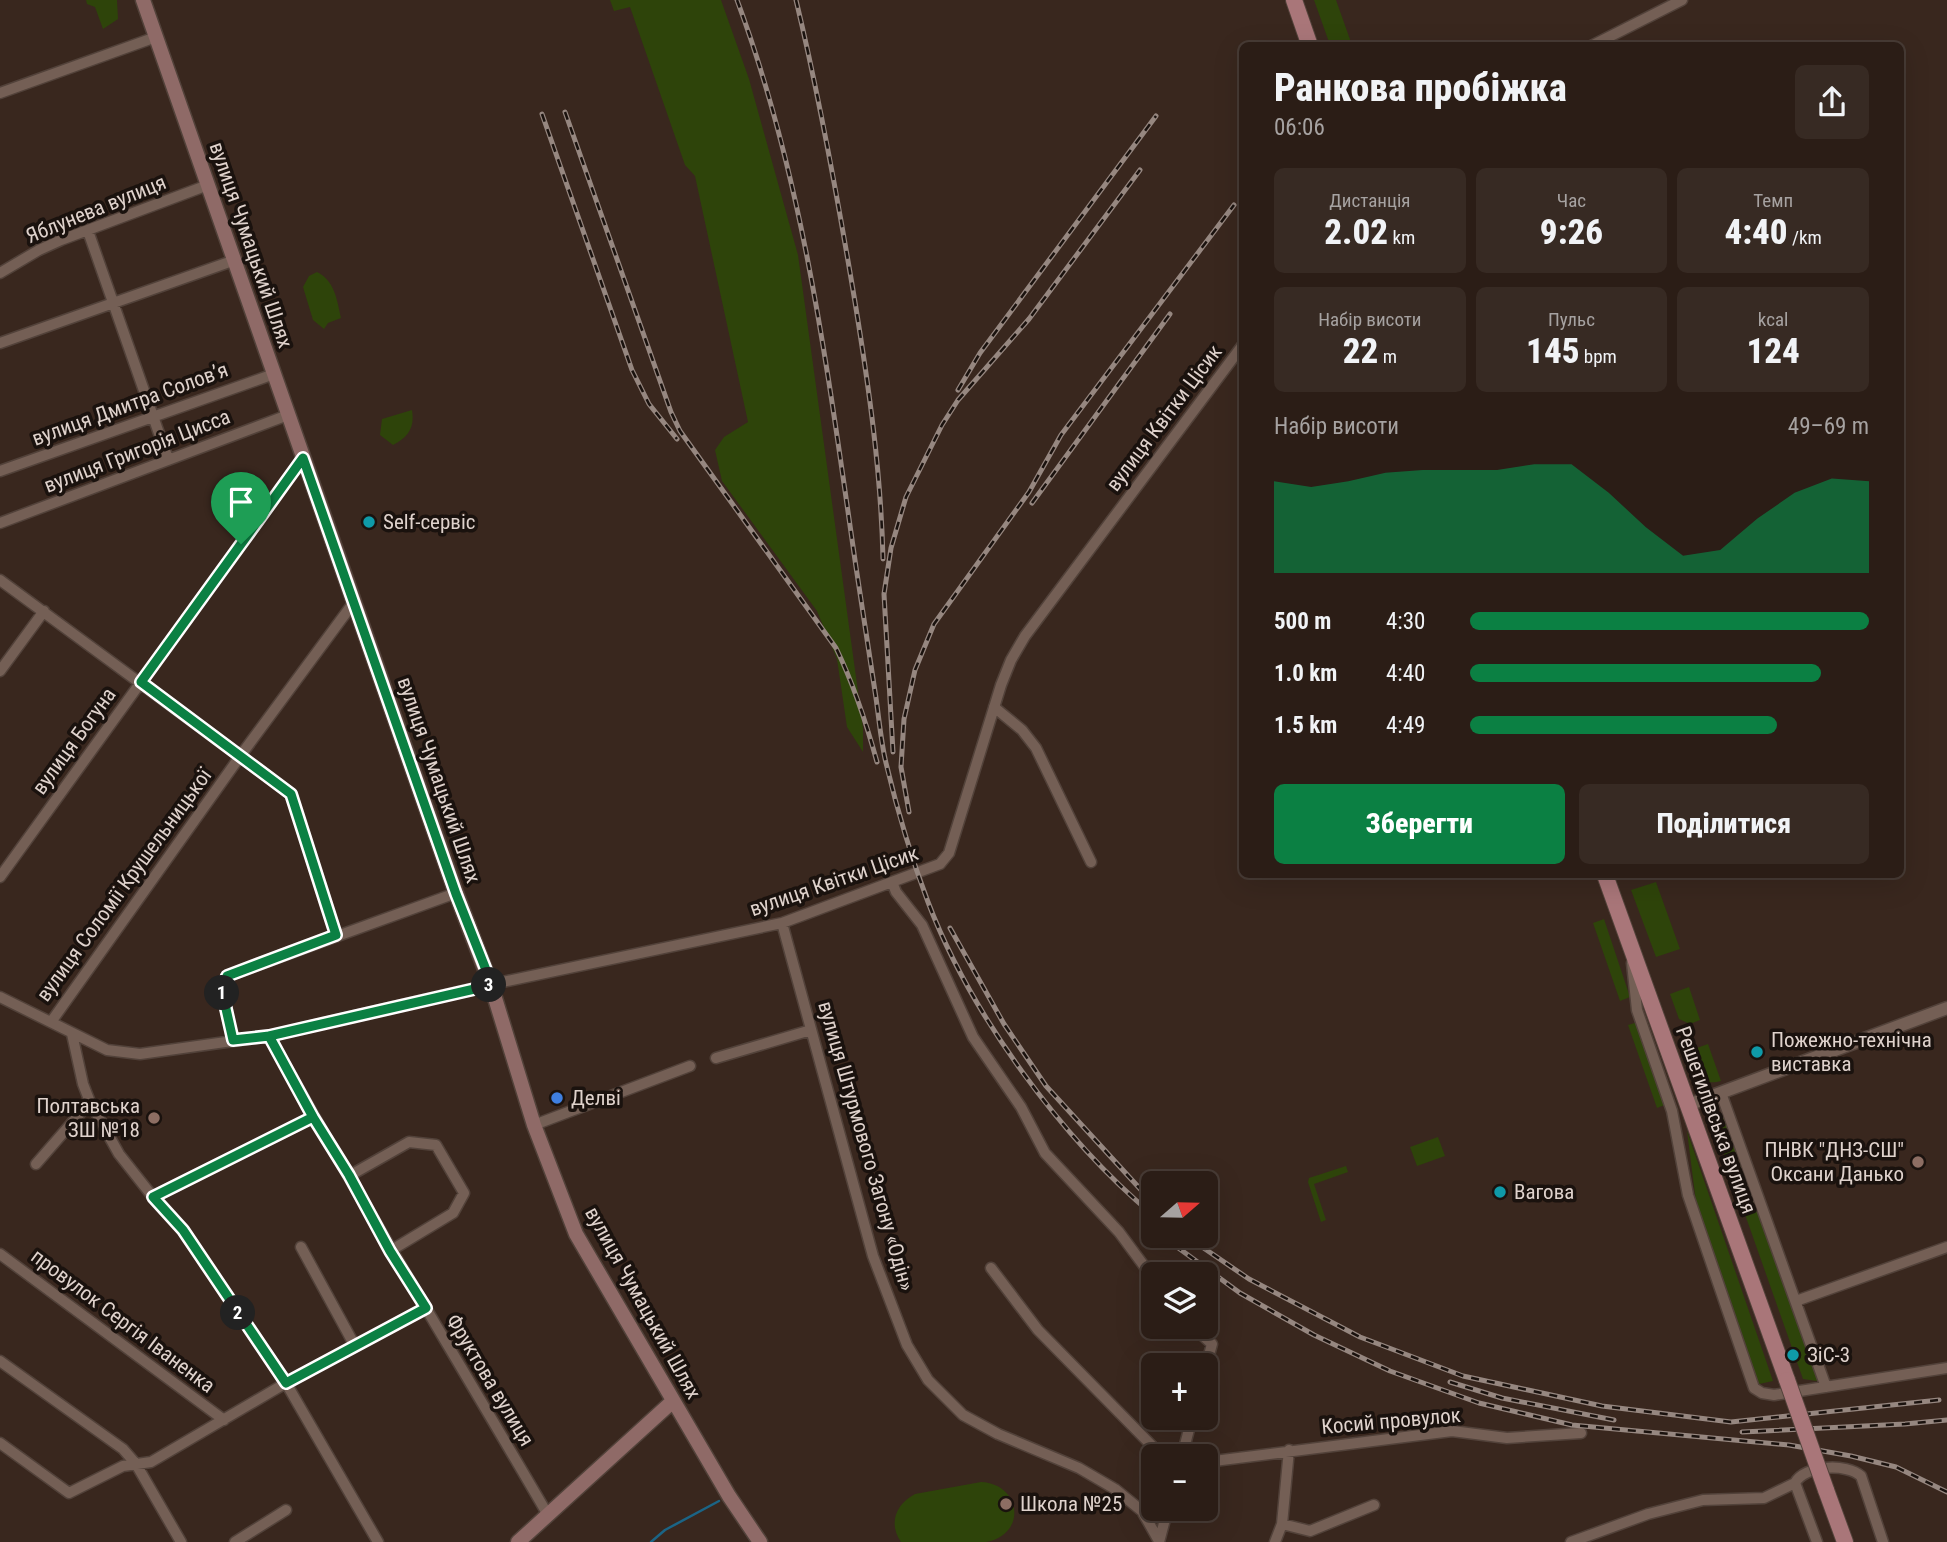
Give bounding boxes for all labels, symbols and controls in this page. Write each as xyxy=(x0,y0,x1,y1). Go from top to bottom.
button: share xyxy=(1795,65,1869,139)
text: Ранкова пробіжка xyxy=(1274,66,1567,110)
text: 06:06 xyxy=(1274,114,1325,141)
street label: вулиця Чумацький Шлях xyxy=(204,139,298,351)
street label: Яблунева вулиця xyxy=(22,170,170,248)
text: Дистанція xyxy=(1329,189,1410,212)
text: Час xyxy=(1557,189,1586,212)
text: Темп xyxy=(1753,189,1793,212)
text: 2.02 xyxy=(1324,212,1388,253)
text: 9:26 xyxy=(1540,212,1603,253)
text: 4:40 xyxy=(1724,212,1788,253)
text: km xyxy=(1388,226,1415,249)
text: /km xyxy=(1788,226,1822,249)
text: Набір висоти xyxy=(1318,308,1421,331)
text: Пульс xyxy=(1548,308,1595,331)
text: kcal xyxy=(1758,308,1788,331)
text: 22 xyxy=(1343,331,1378,372)
text: 145 xyxy=(1526,331,1579,372)
text: 124 xyxy=(1746,331,1800,372)
street label: вулиця Квітки Цісик xyxy=(1101,340,1227,496)
text: m xyxy=(1378,345,1397,368)
text: bpm xyxy=(1579,345,1617,368)
street label: вулиця Дмитра Соловʼя xyxy=(29,357,231,451)
street label: вулиця Григорія Цисса xyxy=(41,404,233,498)
text: Набір висоти xyxy=(1274,413,1399,440)
text: 49–69 m xyxy=(1788,413,1869,440)
pin xyxy=(211,472,271,544)
icon: arrive xyxy=(222,483,260,521)
place label: Self-сервіс xyxy=(383,510,475,534)
marker: Self-сервіс xyxy=(361,514,377,530)
text: 500 m xyxy=(1274,608,1331,635)
text: 4:30 xyxy=(1386,608,1425,635)
text: 1.0 km xyxy=(1274,660,1337,687)
text: 4:40 xyxy=(1386,660,1425,687)
street label: вулиця Чумацький Шлях xyxy=(392,674,486,886)
street label: вулиця Богуна xyxy=(27,683,121,799)
text: 1.5 km xyxy=(1274,712,1337,739)
text: 4:49 xyxy=(1386,712,1425,739)
street label: вулиця Соломії Крушельницької xyxy=(32,763,217,1006)
button: Зберегти xyxy=(1274,784,1565,864)
button: Поділитися xyxy=(1579,784,1869,864)
street label: вулиця Квітки Цісик xyxy=(747,841,921,921)
pin: 3 xyxy=(472,968,506,1002)
text: 3 xyxy=(484,973,493,996)
pin: 1 xyxy=(204,976,240,1010)
text: 1 xyxy=(217,981,226,1004)
street label: вулиця Штурмового Загону «Одін» xyxy=(813,999,919,1294)
street label: Решетилівська вулиця xyxy=(1671,1023,1761,1217)
place label: Пожежно-технічна виставка xyxy=(1771,1028,1932,1076)
marker: Пожежно-технічна виставка xyxy=(1749,1044,1765,1060)
place label: Делві xyxy=(571,1086,621,1110)
marker: Делві xyxy=(549,1090,565,1106)
place label: Полтавська ЗШ №18 xyxy=(37,1094,140,1142)
marker: Полтавська ЗШ №18 xyxy=(146,1110,162,1126)
place label: ПНВК "ДНЗ-СШ" Оксани Данько xyxy=(1764,1138,1904,1186)
marker: ПНВК "ДНЗ-СШ" Оксани Данько xyxy=(1910,1154,1926,1170)
north arrow xyxy=(1141,1171,1218,1248)
map controls xyxy=(1141,1171,1218,1521)
place label: Вагова xyxy=(1514,1180,1574,1204)
marker: Вагова xyxy=(1492,1184,1508,1200)
street label: вулиця Чумацький Шлях xyxy=(580,1203,706,1403)
street label: провулок Сергія Іваненка xyxy=(27,1244,219,1398)
button: layers xyxy=(1141,1262,1218,1339)
pin: 2 xyxy=(220,1296,256,1330)
text: 2 xyxy=(233,1301,242,1324)
street label: Фруктова вулиця xyxy=(441,1310,539,1450)
place label: ЗіС-3 xyxy=(1807,1343,1850,1367)
marker: ЗіС-3 xyxy=(1785,1347,1801,1363)
button: + xyxy=(1141,1353,1218,1430)
street label: Косий провулок xyxy=(1320,1403,1462,1439)
button: − xyxy=(1141,1444,1218,1521)
place label: Школа №25 xyxy=(1020,1492,1122,1516)
marker: Школа №25 xyxy=(998,1496,1014,1512)

